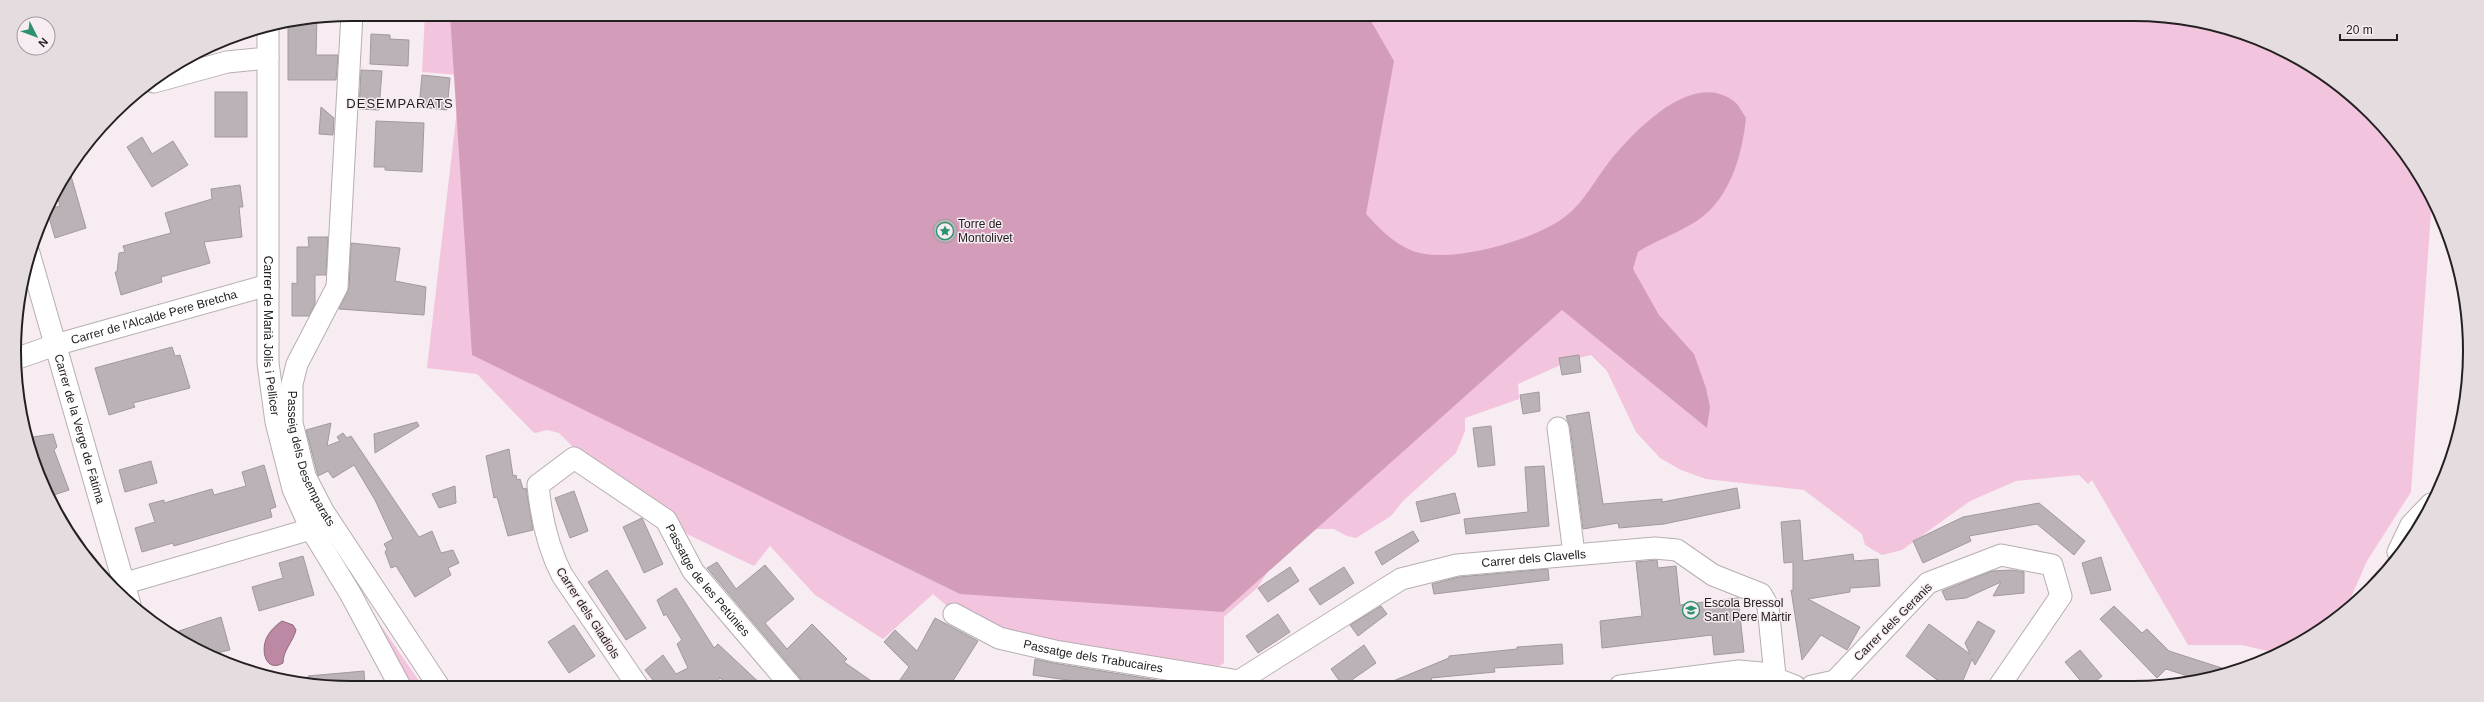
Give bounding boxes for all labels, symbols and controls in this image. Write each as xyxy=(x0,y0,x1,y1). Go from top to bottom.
north arrow xyxy=(16,16,56,56)
scale bar xyxy=(2340,16,2397,42)
text: 20 m xyxy=(2346,23,2373,37)
text: N xyxy=(36,36,51,50)
district label: DESEMPARATS xyxy=(346,96,454,111)
place label: Torre de Montolivet xyxy=(958,217,1013,245)
place icon: Torre de Montolivet xyxy=(935,221,955,241)
street label: Carrer de Marià Jolis i Pellicer xyxy=(261,256,282,417)
street label: Carrer de l'Alcalde Pere Bretcha xyxy=(69,287,239,347)
street label: Carrer de la Verge de Fàtima xyxy=(51,352,108,506)
street label: Passeig dels Desemparats xyxy=(285,391,338,529)
street label: Passatge de les Petúnies xyxy=(663,522,753,639)
street label: Carrer dels Clavells xyxy=(1481,547,1586,570)
street label: Carrer dels Gladiols xyxy=(553,565,623,661)
street label: Carrer dels Geranis xyxy=(1851,580,1935,664)
place label: Escola Bressol Sant Pere Màrtir xyxy=(1704,596,1791,624)
school or university icon: Escola Bressol Sant Pere Màrtir xyxy=(1681,600,1701,620)
street label: Passatge dels Trabucaires xyxy=(1022,637,1164,676)

